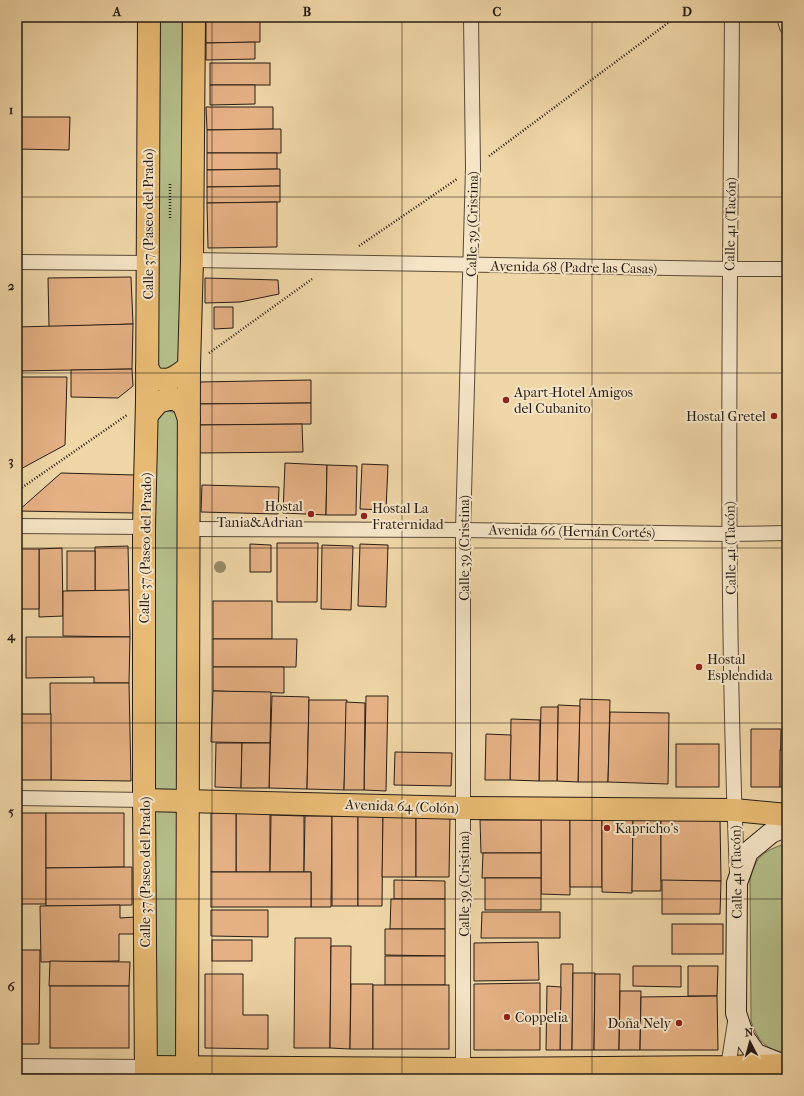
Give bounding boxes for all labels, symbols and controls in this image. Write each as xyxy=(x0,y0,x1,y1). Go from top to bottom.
text: A xyxy=(112,4,122,19)
text: B xyxy=(303,4,312,19)
text: C xyxy=(493,4,502,19)
text: D xyxy=(682,4,692,19)
text: 1 xyxy=(9,102,14,117)
street label: Calle 37 (Paseo del Prado) xyxy=(140,148,157,299)
street label: Calle 39 (Cristina) xyxy=(463,171,482,277)
street label: Calle 41 (Tacón) xyxy=(721,177,740,271)
street label: Avenida 68 (Padre las Casas) xyxy=(490,258,658,277)
text: 2 xyxy=(8,278,15,293)
place label: Apart-Hotel Amigos del Cubanito xyxy=(513,384,633,417)
marker: Apart-Hotel Amigos del Cubanito xyxy=(501,395,511,405)
place label: Hostal Gretel xyxy=(686,408,766,425)
marker: Hostal Gretel xyxy=(769,411,779,421)
text: 3 xyxy=(8,453,14,469)
street label: Calle 37 (Paseo del Prado) xyxy=(136,472,155,624)
street label: Calle 39 (Cristina) xyxy=(456,495,473,601)
place label: Hostal Tania&Adrian xyxy=(217,498,303,531)
place label: Hostal La Fraternidad xyxy=(372,500,444,533)
street label: Calle 41 (Tacón) xyxy=(721,501,740,595)
marker: Hostal Tania&Adrian xyxy=(306,509,316,519)
marker: Hostal La Fraternidad xyxy=(359,511,369,521)
street label: Avenida 66 (Hernán Cortés) xyxy=(487,522,656,541)
text: 4 xyxy=(6,628,16,644)
place label: Hostal Esplendida xyxy=(707,651,773,684)
marker: Hostal Esplendida xyxy=(694,662,704,672)
street label: Calle 37 (Paseo del Prado) xyxy=(137,796,154,947)
street label: Avenida 64 (Colón) xyxy=(344,796,459,817)
text: 5 xyxy=(8,804,14,819)
place label: Kapricho's xyxy=(615,820,678,837)
marker: Kapricho's xyxy=(602,823,612,833)
street label: Calle 41 (Tacón) xyxy=(727,825,746,919)
street label: Calle 39 (Cristina) xyxy=(456,831,473,937)
text: 6 xyxy=(7,979,15,994)
place label: Coppelia xyxy=(515,1009,569,1026)
marker: Coppelia xyxy=(502,1012,512,1022)
place label: Doña Nely xyxy=(607,1015,672,1032)
marker: Doña Nely xyxy=(674,1018,684,1028)
north arrow xyxy=(730,1022,770,1062)
text: N xyxy=(744,1026,754,1039)

